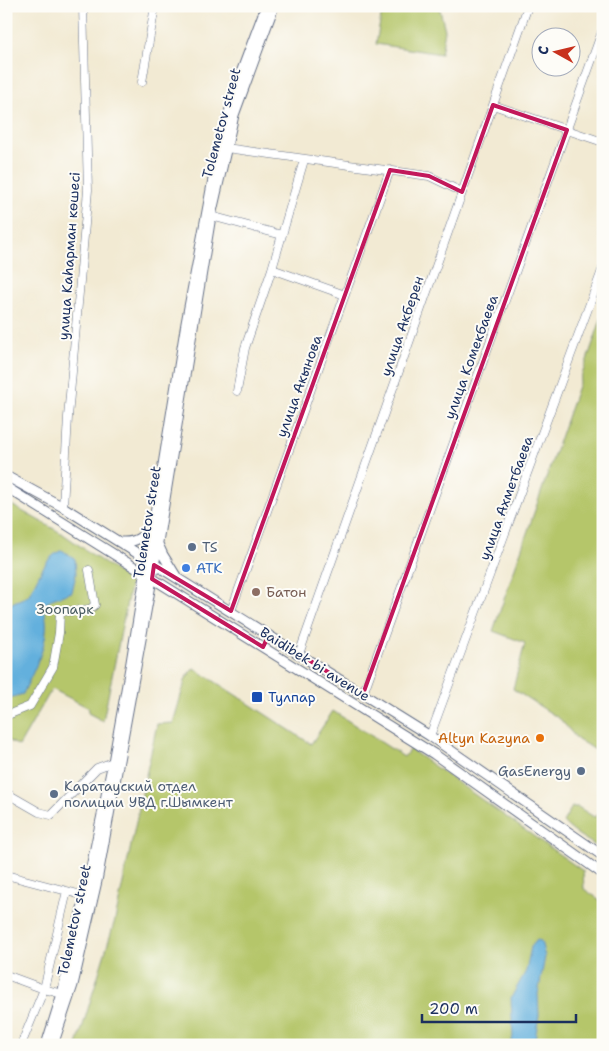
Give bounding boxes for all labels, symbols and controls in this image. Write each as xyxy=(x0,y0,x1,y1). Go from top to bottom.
north arrow xyxy=(532,28,582,78)
text: С xyxy=(534,45,553,56)
street label: Tolemetov street xyxy=(198,66,244,180)
street label: улица Каһарман көшесі xyxy=(54,171,84,341)
street label: улица Акберен xyxy=(376,274,428,378)
street label: улица Комекбаева xyxy=(440,292,502,422)
street label: улица Акынова xyxy=(272,332,326,440)
street label: улица Ахметбаева xyxy=(475,433,537,563)
street label: Tolemetov street xyxy=(129,464,165,580)
place label: TS xyxy=(202,538,218,556)
marker: TS xyxy=(186,541,198,553)
place label: АТК xyxy=(196,559,222,577)
marker: АТК xyxy=(180,562,192,574)
place label: Батон xyxy=(266,583,307,601)
marker: Батон xyxy=(250,586,262,598)
park label: Зоопарк xyxy=(36,600,94,618)
street label: Baidibek bi avenue xyxy=(257,623,373,705)
place label: Тулпар xyxy=(268,688,316,706)
marker: Тулпар xyxy=(250,690,264,704)
place label: Altyn Kazyna xyxy=(438,729,530,747)
marker: Altyn Kazyna xyxy=(534,732,546,744)
place label: GasEnergy xyxy=(498,762,571,780)
marker: GasEnergy xyxy=(575,765,587,777)
place label: Каратауский отдел полиции УВД г.Шымкент xyxy=(64,777,234,811)
marker: Каратауский отдел полиции УВД г.Шымкент xyxy=(48,788,60,800)
street label: Tolemetov street xyxy=(53,863,95,977)
scale bar xyxy=(422,991,575,1023)
text: 200 m xyxy=(429,999,478,1019)

